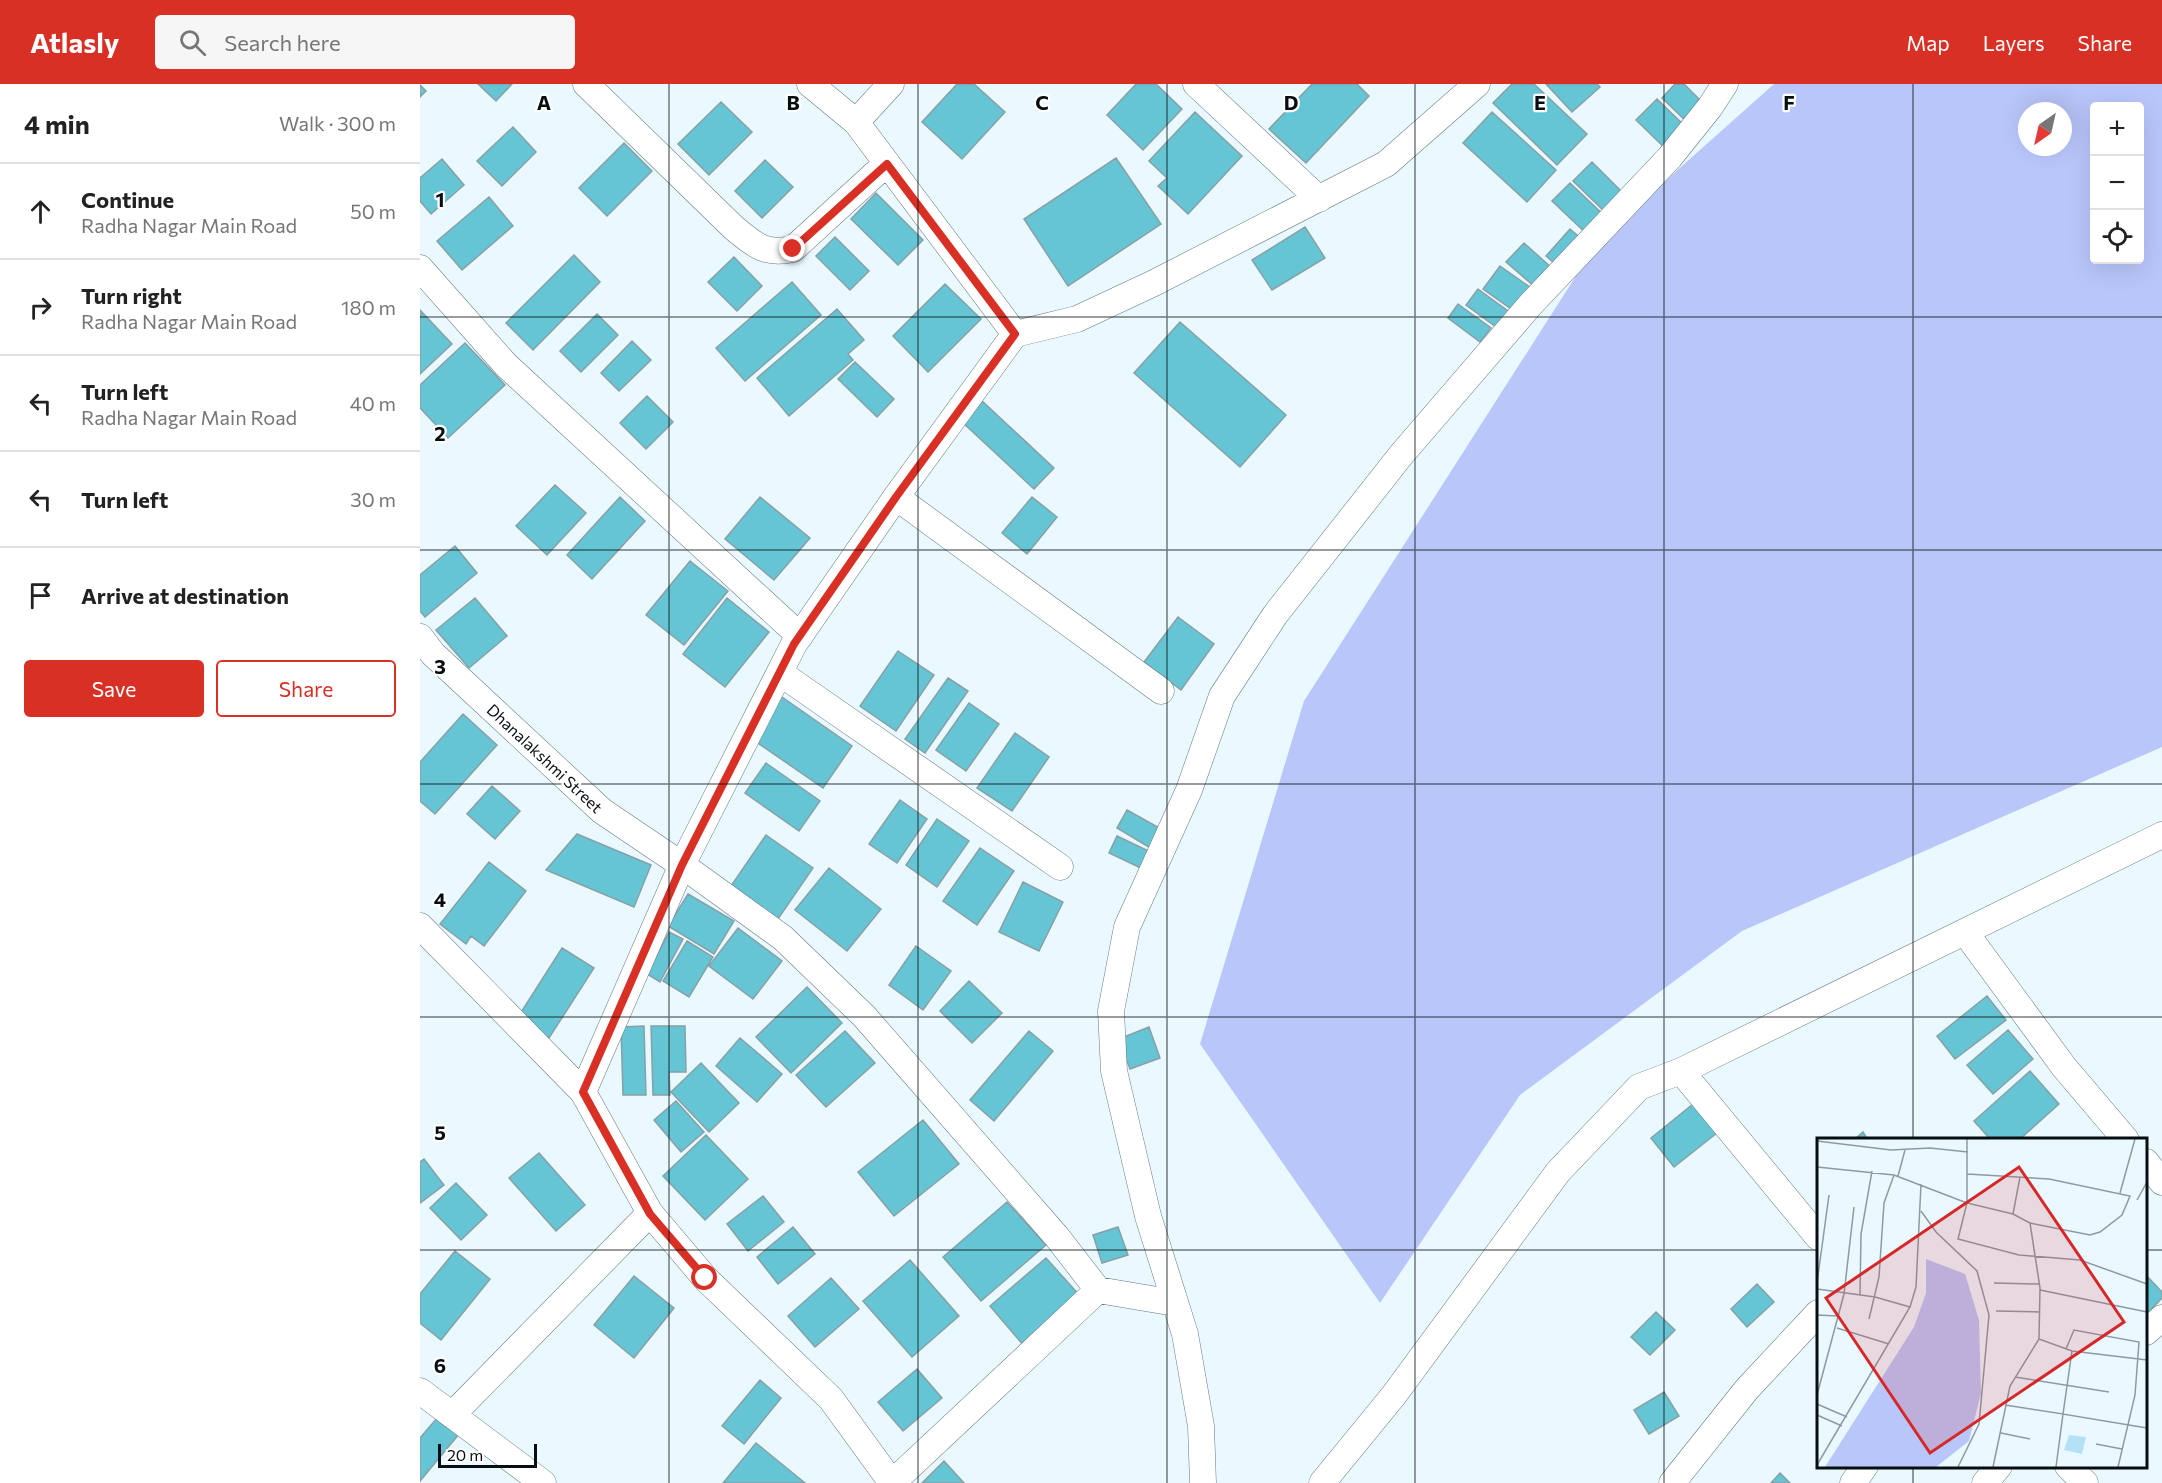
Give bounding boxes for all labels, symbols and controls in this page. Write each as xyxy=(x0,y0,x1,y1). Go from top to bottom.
search box xyxy=(155,15,575,69)
text: Atlasly xyxy=(30,25,119,59)
icon: search xyxy=(176,26,209,59)
text: Search here xyxy=(224,29,341,56)
text: Map xyxy=(1906,30,1950,55)
text: Layers xyxy=(1983,30,2045,55)
text: Share xyxy=(2078,30,2132,55)
text: A xyxy=(537,90,551,114)
text: B xyxy=(786,90,800,114)
text: C xyxy=(1035,90,1049,114)
text: D xyxy=(1284,90,1298,114)
text: E xyxy=(1534,90,1546,114)
text: F xyxy=(1783,90,1795,114)
north arrow xyxy=(2018,102,2072,156)
map controls xyxy=(2090,102,2144,264)
button: + xyxy=(2090,102,2144,156)
text: 4 min xyxy=(24,108,90,139)
text: Walk · 300 m xyxy=(279,111,396,135)
button: − xyxy=(2090,156,2144,210)
text: Continue xyxy=(81,186,174,213)
text: 1 xyxy=(435,187,445,211)
icon: ahead xyxy=(24,195,57,228)
text: 50 m xyxy=(350,199,396,223)
button: locate xyxy=(2090,210,2144,264)
text: Radha Nagar Main Road xyxy=(81,213,297,237)
route end xyxy=(779,235,805,261)
text: Turn right xyxy=(81,282,182,309)
icon: right xyxy=(24,291,57,324)
text: 180 m xyxy=(341,295,396,319)
text: Radha Nagar Main Road xyxy=(81,309,297,333)
text: Turn left xyxy=(81,378,168,405)
icon: left xyxy=(24,387,57,420)
text: 40 m xyxy=(350,391,396,415)
text: Radha Nagar Main Road xyxy=(81,405,297,429)
text: 2 xyxy=(434,421,446,445)
icon: left xyxy=(24,483,57,516)
text: Turn left xyxy=(81,486,168,513)
text: 30 m xyxy=(350,487,396,511)
icon: arrive xyxy=(24,579,57,612)
text: Arrive at destination xyxy=(81,582,289,609)
text: 3 xyxy=(434,654,446,678)
button: Save xyxy=(24,660,204,717)
button: Share xyxy=(216,660,396,717)
street label: Dhanalakshmi Street xyxy=(483,700,607,817)
text: 4 xyxy=(434,887,446,911)
text: 5 xyxy=(434,1120,446,1144)
inset map xyxy=(1817,1138,2147,1468)
route start xyxy=(691,1264,717,1290)
text: 6 xyxy=(434,1353,446,1377)
scale bar xyxy=(438,1441,537,1468)
text: 20 m xyxy=(447,1445,483,1464)

